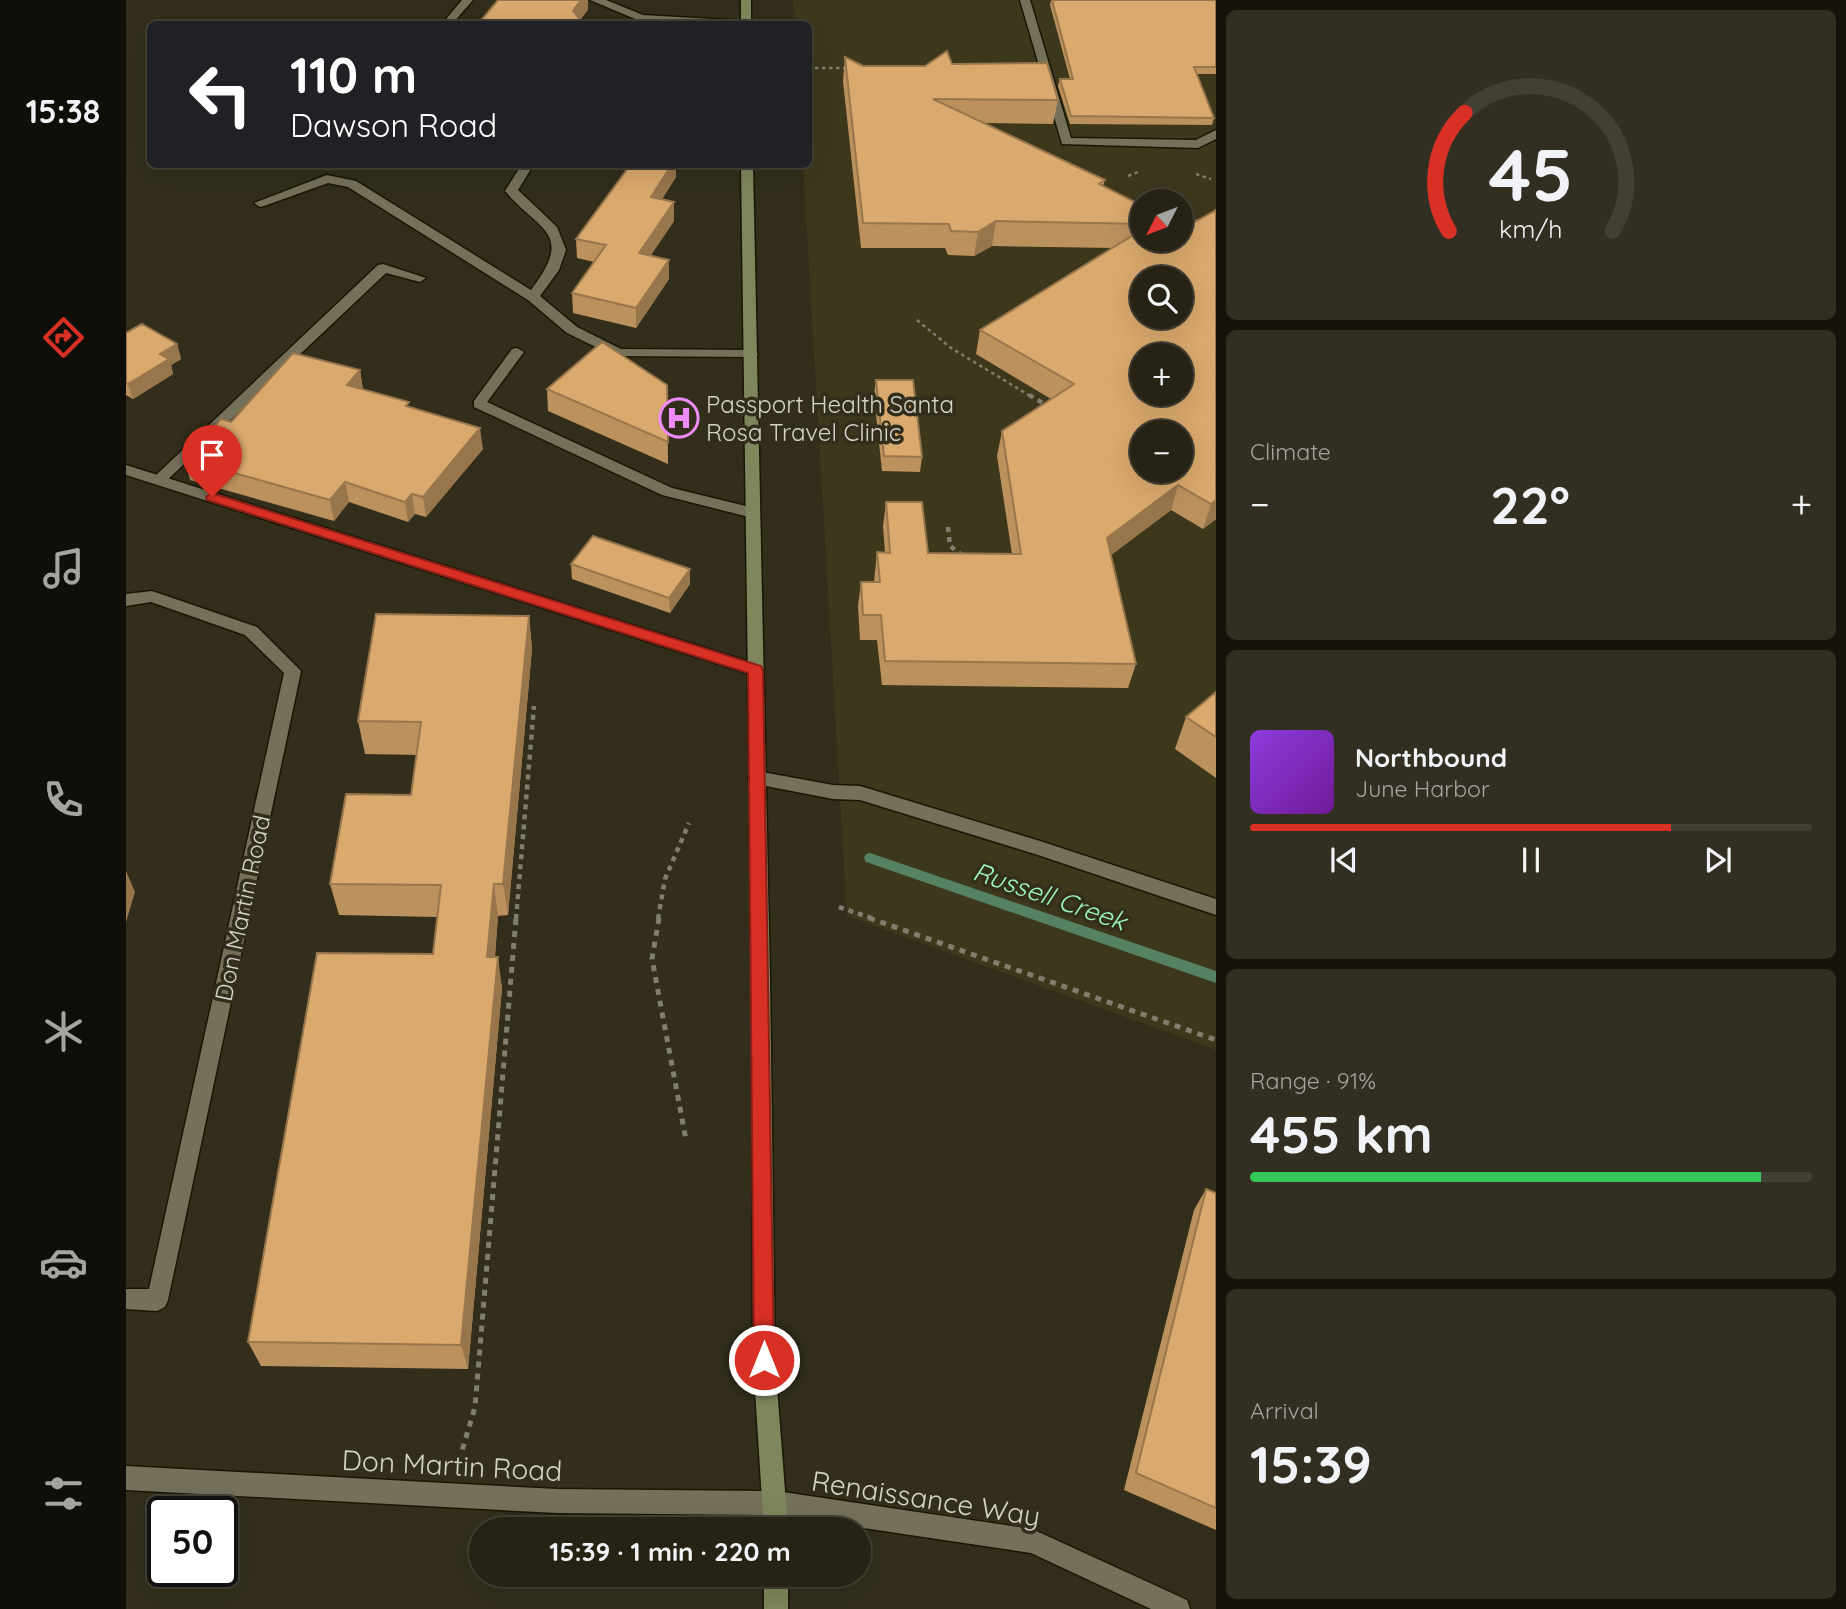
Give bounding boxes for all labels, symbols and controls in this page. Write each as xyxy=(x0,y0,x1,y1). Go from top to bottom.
text: 110 m xyxy=(290,44,417,105)
icon: left xyxy=(175,49,266,140)
text: 15:38 xyxy=(26,91,100,131)
text: Dawson Road xyxy=(290,105,497,145)
text: 45 xyxy=(1489,128,1573,219)
north arrow xyxy=(1130,189,1194,252)
map controls xyxy=(1130,189,1193,483)
text: km/h xyxy=(1499,213,1563,244)
button: search xyxy=(1130,266,1193,329)
icon: directions xyxy=(39,313,88,362)
button: + xyxy=(1130,343,1193,406)
place label: Passport Health Santa Rosa Travel Clinic xyxy=(706,389,954,447)
hospital icon: Passport Health Santa Rosa Travel Clinic xyxy=(658,397,700,439)
button: − xyxy=(1130,420,1193,483)
pin xyxy=(182,425,242,497)
icon: arrive xyxy=(193,436,231,474)
text: Climate xyxy=(1250,437,1331,466)
text: 22° xyxy=(1490,472,1570,537)
text: − xyxy=(1250,480,1270,528)
text: + xyxy=(1791,480,1812,528)
icon: music xyxy=(39,544,88,593)
text: Northbound xyxy=(1355,741,1507,774)
text: June Harbor xyxy=(1355,774,1490,803)
icon: phone xyxy=(39,775,88,824)
street label: Don Martin Road xyxy=(208,812,276,1004)
icon: previous xyxy=(1325,841,1363,879)
icon: pause xyxy=(1512,841,1550,879)
icon: next xyxy=(1699,841,1737,879)
water label: Russell Creek xyxy=(969,854,1133,938)
icon: climate xyxy=(39,1007,88,1056)
text: Range · 91% xyxy=(1250,1066,1376,1095)
text: 455 km xyxy=(1250,1101,1433,1166)
icon: car xyxy=(39,1238,88,1287)
position arrow xyxy=(727,1323,801,1397)
text: Arrival xyxy=(1250,1396,1319,1425)
text: 15:39 xyxy=(1250,1431,1372,1496)
street label: Don Martin Road xyxy=(341,1442,563,1488)
street label: Renaissance Way xyxy=(809,1463,1043,1533)
icon: filters xyxy=(39,1469,88,1518)
speed limit sign: 50 xyxy=(147,1496,238,1587)
text: 15:39 · 1 min · 220 m xyxy=(549,1535,791,1568)

